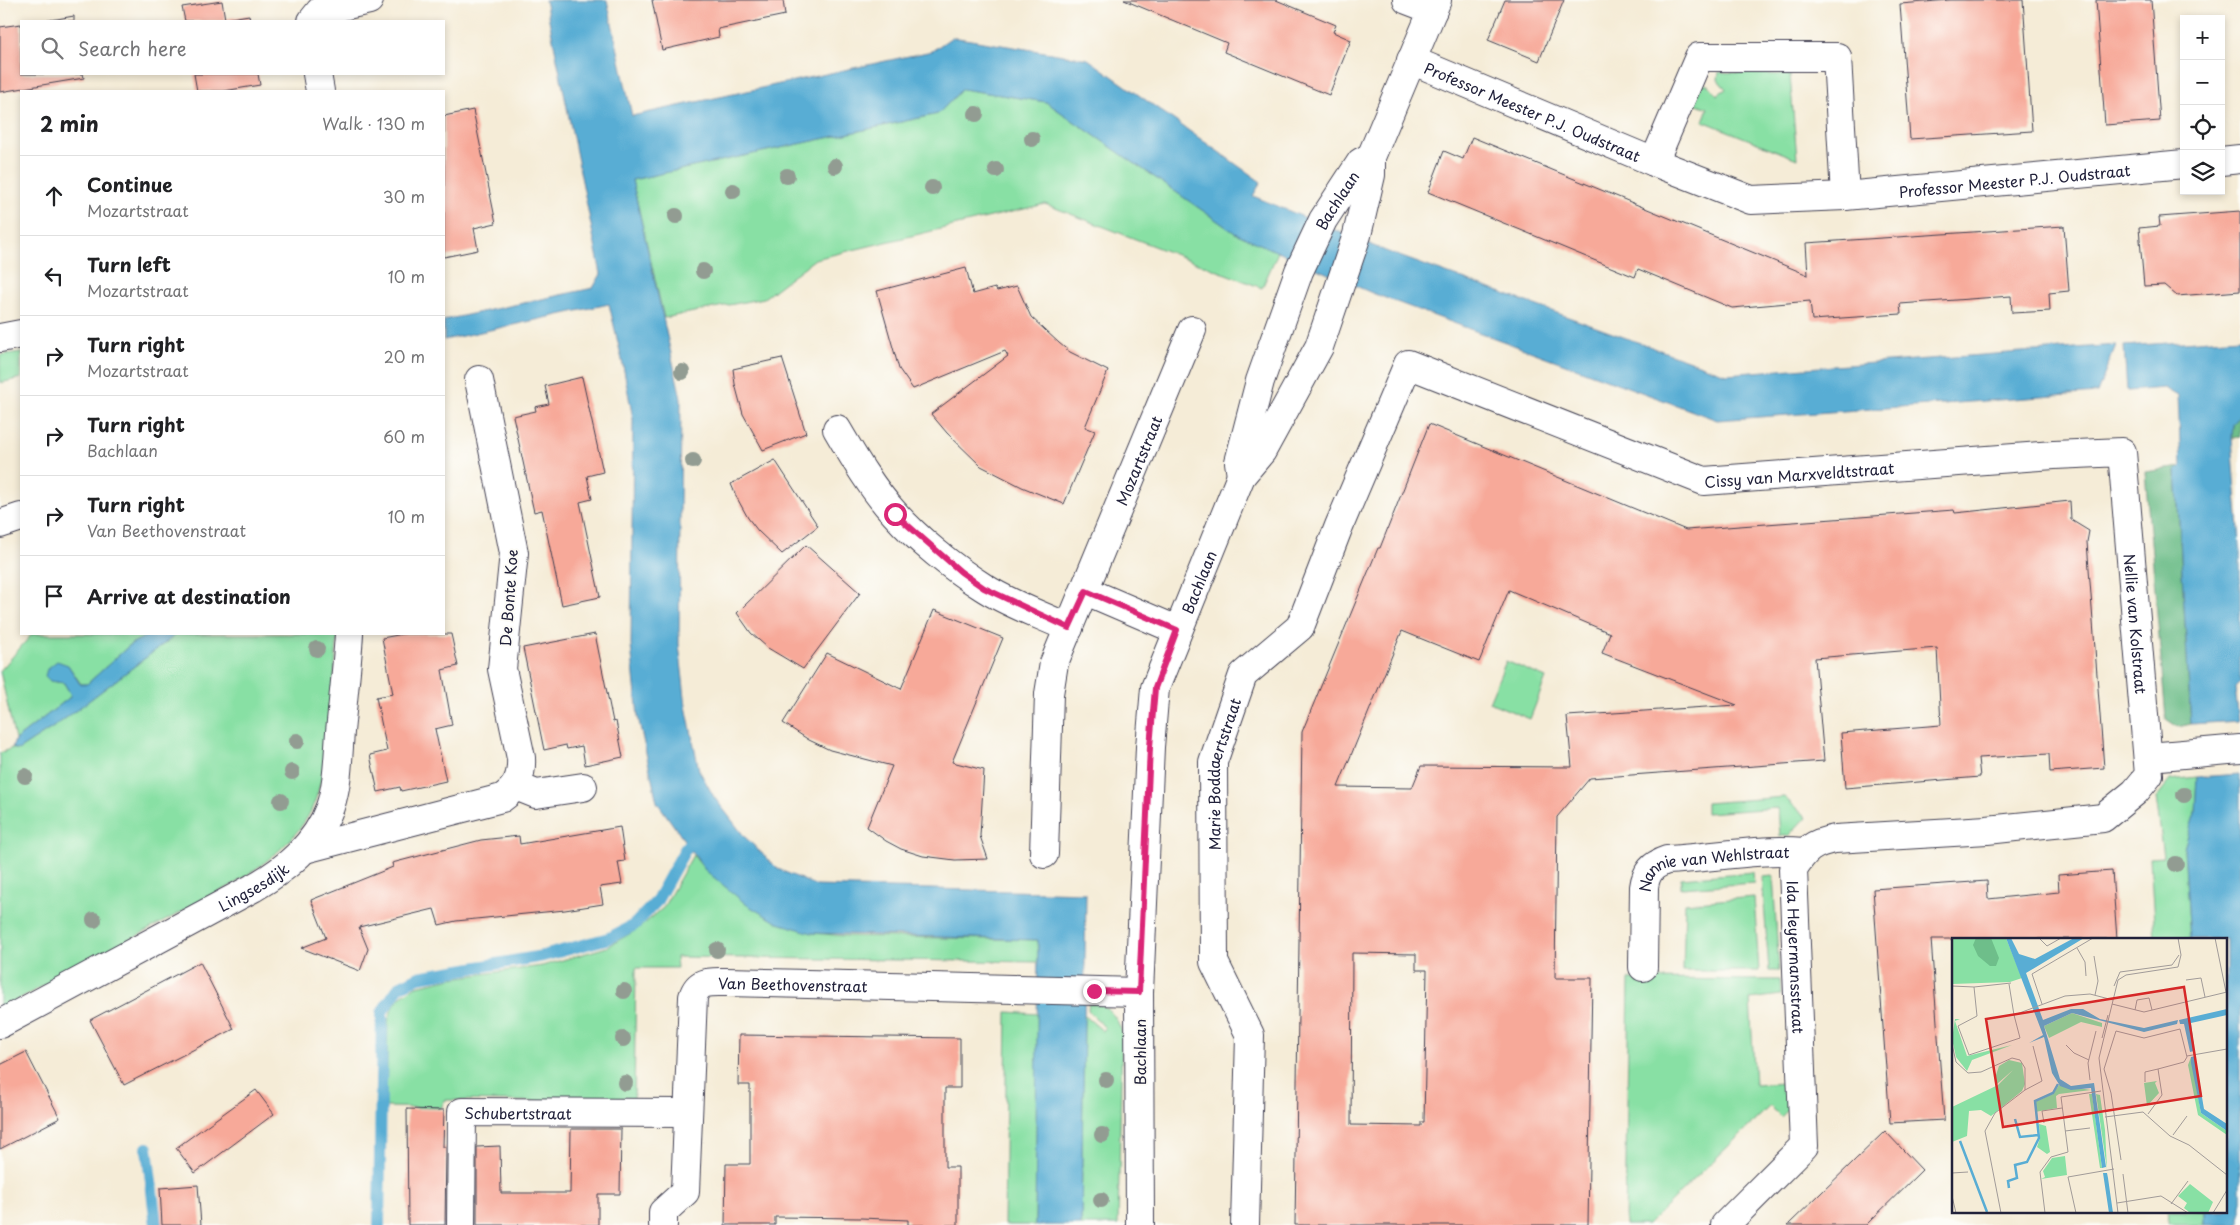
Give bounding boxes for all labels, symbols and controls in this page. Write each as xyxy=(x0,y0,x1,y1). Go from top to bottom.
map controls xyxy=(2180,15,2225,195)
button: + xyxy=(2180,15,2225,60)
search box xyxy=(20,20,445,75)
icon: search xyxy=(38,34,66,62)
text: Search here xyxy=(78,34,187,62)
street label: Professor Meester P.J. Oudstraat xyxy=(1421,56,1644,167)
button: − xyxy=(2180,60,2225,105)
button: locate xyxy=(2180,105,2225,150)
text: 2 min xyxy=(40,107,99,139)
text: Walk · 130 m xyxy=(322,111,425,135)
button: layers xyxy=(2180,150,2225,195)
street label: Professor Meester P.J. Oudstraat xyxy=(1898,158,2131,202)
street label: Bachlaan xyxy=(1309,166,1364,233)
text: Continue xyxy=(87,170,173,198)
icon: ahead xyxy=(40,182,68,210)
text: 30 m xyxy=(383,184,425,208)
text: Mozartstraat xyxy=(87,198,189,222)
text: Turn left xyxy=(87,250,171,278)
icon: left xyxy=(40,262,68,290)
text: 10 m xyxy=(388,264,425,288)
text: Mozartstraat xyxy=(87,278,189,302)
text: Turn right xyxy=(87,330,185,358)
icon: right xyxy=(40,342,68,370)
text: 20 m xyxy=(384,344,425,368)
text: Mozartstraat xyxy=(87,358,189,382)
text: Turn right xyxy=(87,410,185,438)
street label: Mozartstraat xyxy=(1109,412,1167,509)
icon: right xyxy=(40,422,68,450)
text: 60 m xyxy=(383,424,425,448)
text: Bachlaan xyxy=(87,438,158,462)
street label: Cissy van Marxveldtstraat xyxy=(1703,455,1895,492)
text: Turn right xyxy=(87,490,185,518)
icon: right xyxy=(40,502,68,530)
route start xyxy=(884,503,907,526)
text: 10 m xyxy=(388,504,425,528)
text: Van Beethovenstraat xyxy=(87,518,246,542)
street label: Bachlaan xyxy=(1175,547,1221,617)
street label: De Bonte Koe xyxy=(493,549,523,647)
street label: Nellie van Kolstraat xyxy=(2119,553,2154,695)
icon: arrive xyxy=(40,582,68,610)
text: Arrive at destination xyxy=(87,582,291,610)
street label: Marie Boddaertstraat xyxy=(1201,694,1246,850)
street label: Nannie van Wehlstraat xyxy=(1632,840,1790,893)
street label: Lingsesdijk xyxy=(214,857,293,916)
street label: Ida Heyermansstraat xyxy=(1782,880,1811,1034)
inset map xyxy=(1952,938,2228,1212)
street label: Van Beethovenstraat xyxy=(718,970,868,997)
route end xyxy=(1083,980,1106,1003)
street label: Bachlaan xyxy=(1128,1019,1151,1085)
street label: Schubertstraat xyxy=(464,1101,572,1124)

